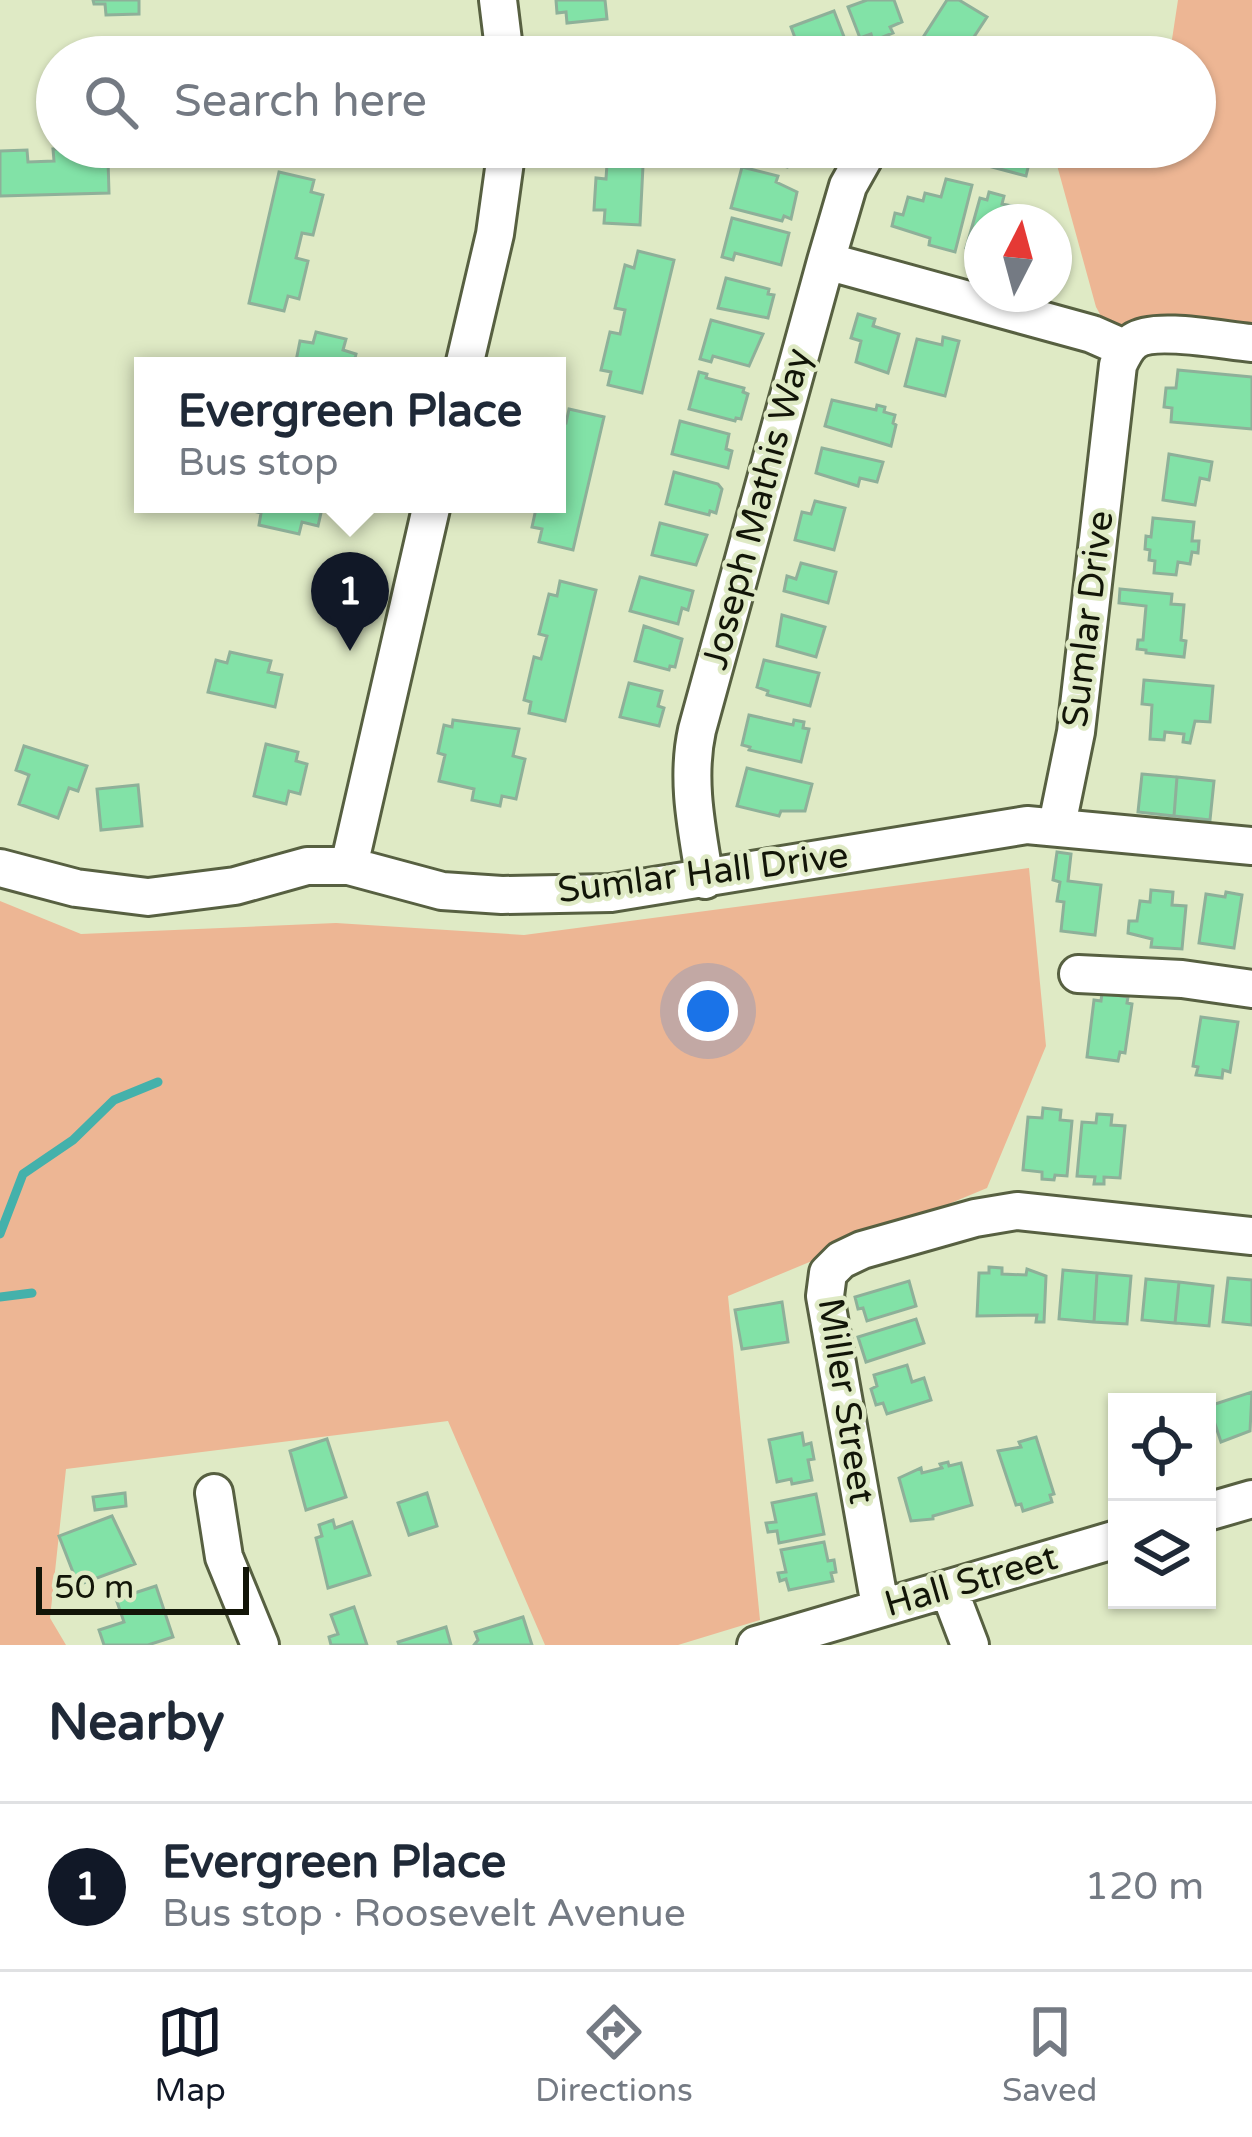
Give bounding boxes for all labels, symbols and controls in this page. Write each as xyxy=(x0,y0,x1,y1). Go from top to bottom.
search box xyxy=(36,36,1216,168)
icon: search xyxy=(78,69,144,135)
text: Search here xyxy=(174,75,427,129)
north arrow xyxy=(964,204,1072,312)
street label: Joseph Mathis Way xyxy=(693,344,821,674)
popup xyxy=(134,357,566,513)
text: Evergreen Place xyxy=(178,385,522,439)
text: Bus stop xyxy=(178,439,339,486)
street label: Sumlar Drive xyxy=(1053,508,1123,730)
pin: 1 xyxy=(311,552,389,651)
street label: Sumlar Hall Drive xyxy=(555,834,851,912)
your location xyxy=(678,981,738,1041)
street label: Miller Street xyxy=(809,1295,883,1507)
map controls xyxy=(1108,1393,1216,1609)
button: locate xyxy=(1108,1393,1216,1501)
button: layers xyxy=(1108,1501,1216,1609)
street label: Hall Street xyxy=(880,1536,1062,1626)
scale bar xyxy=(36,1561,249,1614)
text: 50 m xyxy=(54,1568,134,1607)
text: Nearby xyxy=(48,1692,225,1754)
text: Evergreen Place xyxy=(162,1836,506,1890)
text: 1 xyxy=(75,1863,99,1910)
text: 120 m xyxy=(1085,1863,1204,1910)
text: Bus stop · Roosevelt Avenue xyxy=(162,1890,686,1937)
tab: Map xyxy=(155,1999,226,2110)
tab: Directions xyxy=(535,1999,693,2110)
tab: Saved xyxy=(1002,1999,1097,2110)

